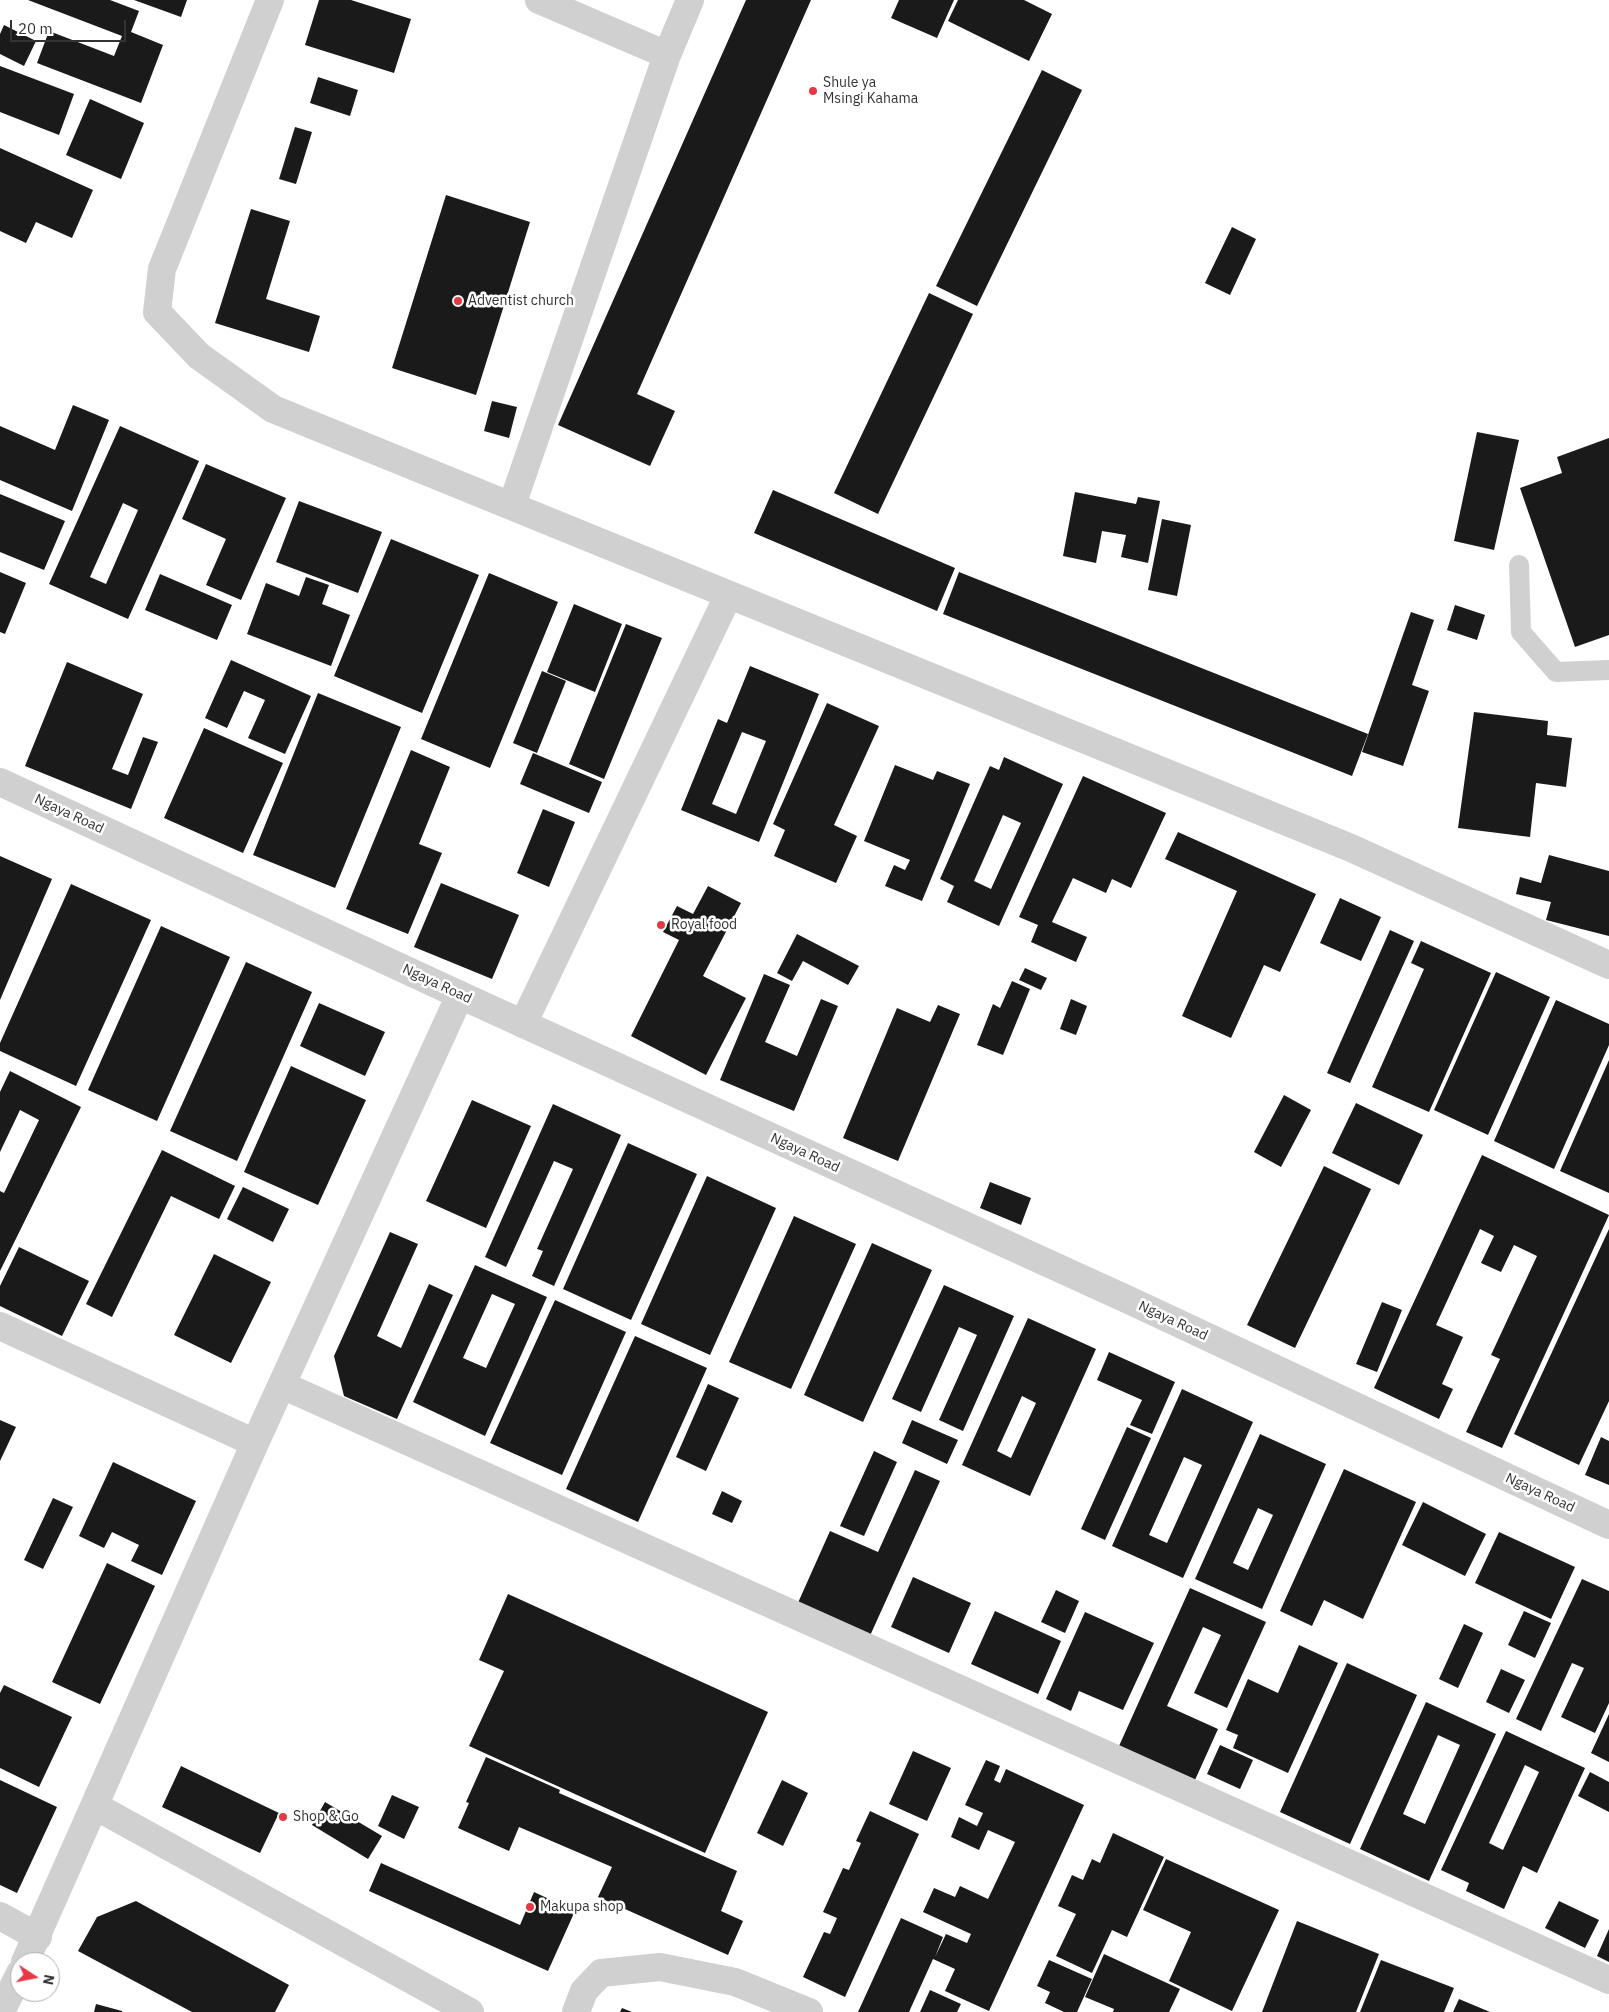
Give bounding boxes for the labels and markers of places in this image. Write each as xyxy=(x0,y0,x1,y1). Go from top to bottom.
place label: Shule ya Msingi Kahama xyxy=(823,75,918,108)
marker: Shule ya Msingi Kahama xyxy=(807,85,819,97)
place label: Adventist church xyxy=(468,293,574,309)
marker: Adventist church xyxy=(452,295,464,307)
place label: Royal food xyxy=(671,917,737,933)
marker: Royal food xyxy=(655,919,667,931)
place label: Shop & Go xyxy=(293,1809,359,1825)
marker: Shop & Go xyxy=(277,1811,289,1823)
place label: Makupa shop xyxy=(540,1899,624,1915)
marker: Makupa shop xyxy=(524,1901,536,1913)

